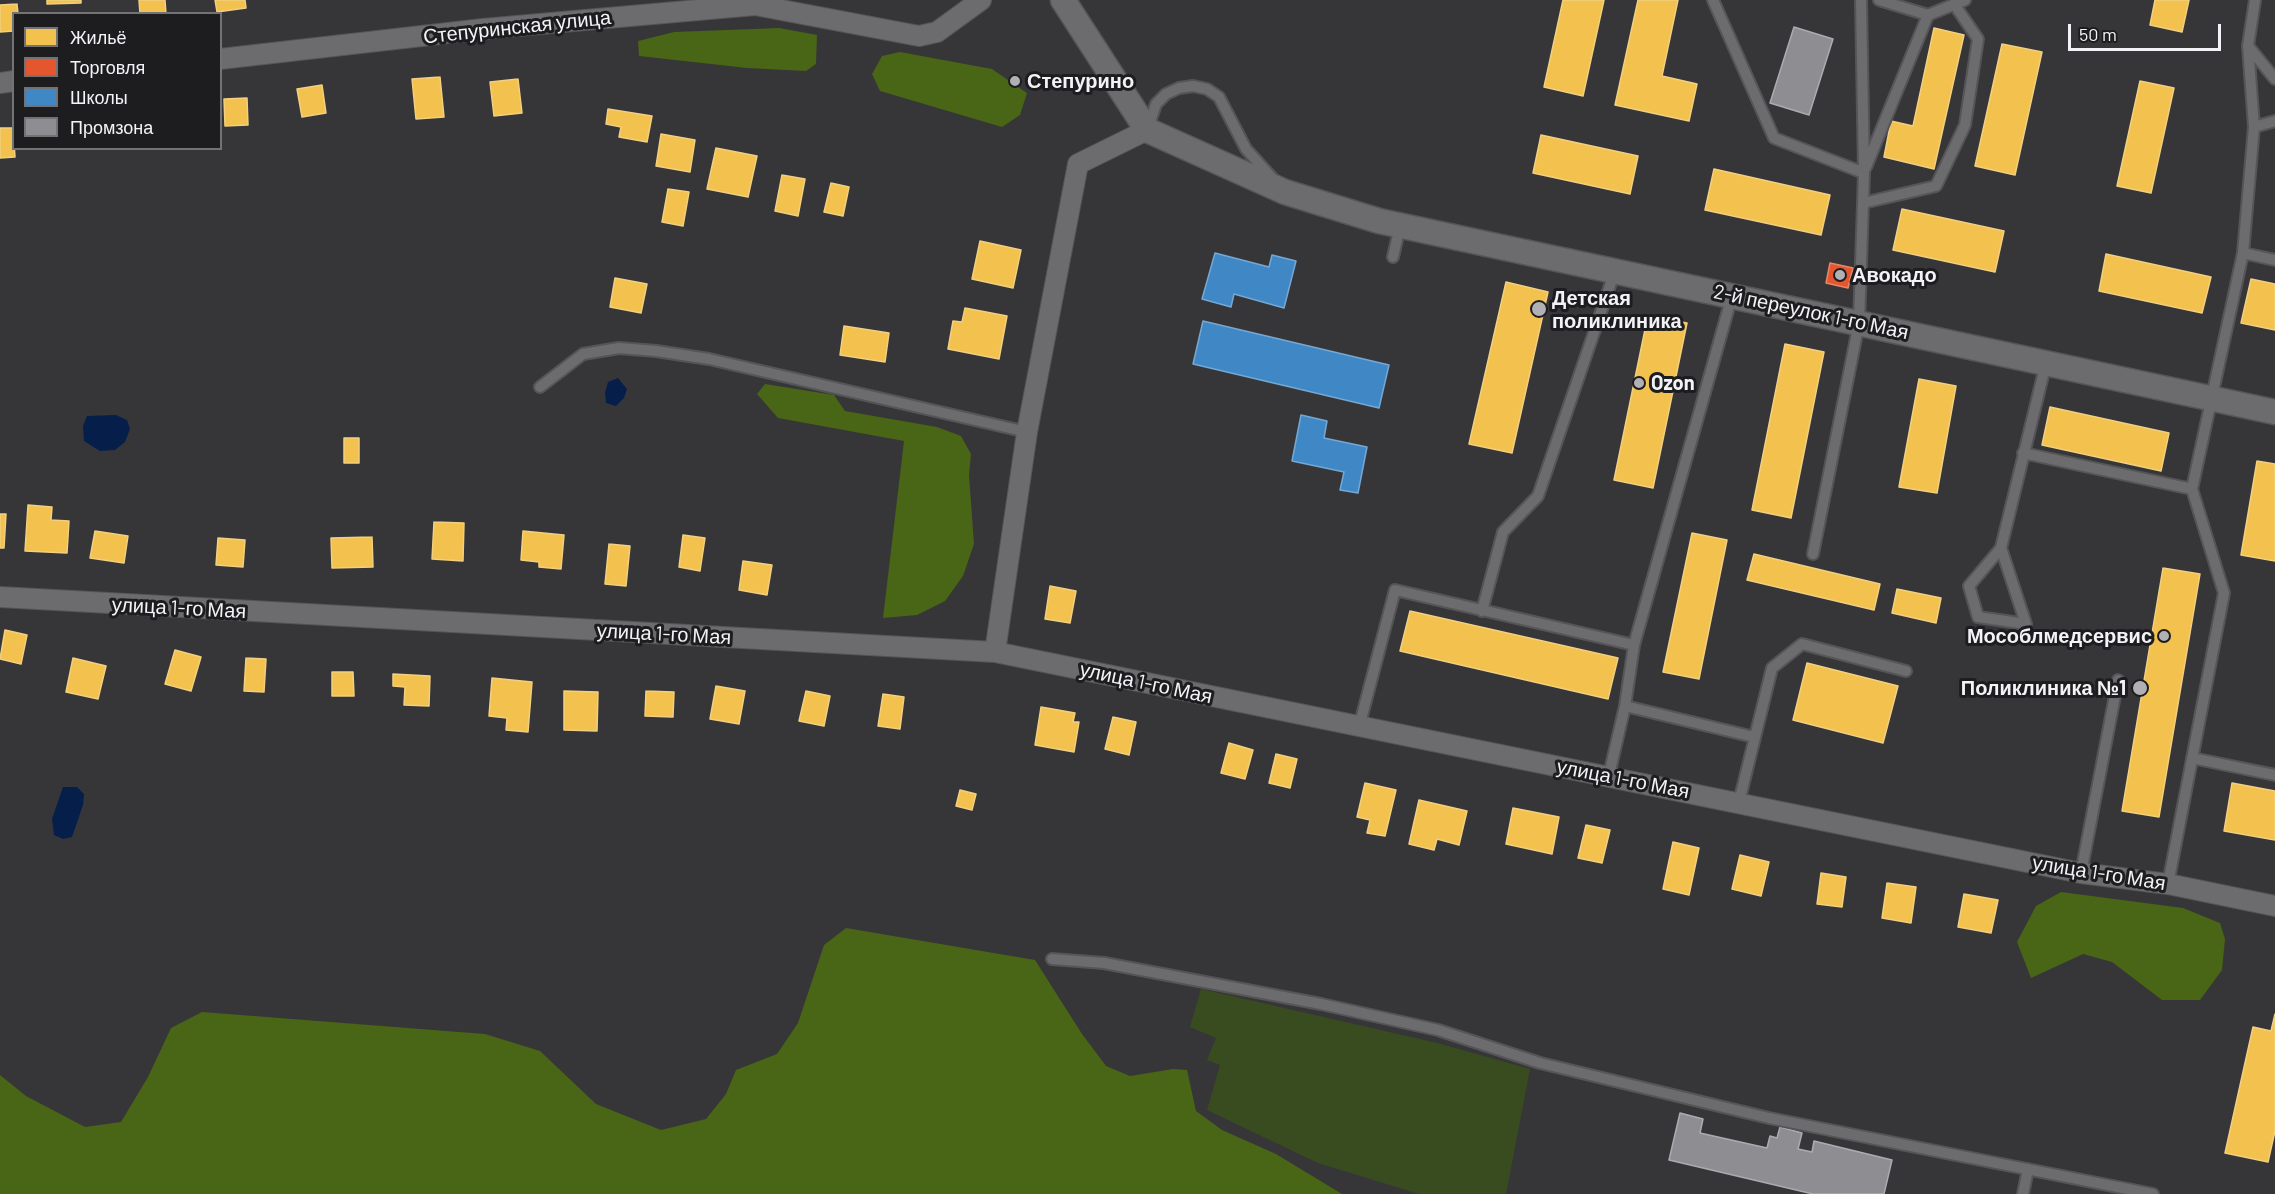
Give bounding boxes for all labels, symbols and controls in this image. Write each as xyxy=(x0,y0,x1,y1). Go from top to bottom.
street label: Степуринская улица xyxy=(422,5,612,49)
legend xyxy=(12,12,222,150)
scale bar xyxy=(2071,12,2224,50)
text: 50 m xyxy=(2079,23,2117,45)
text: Жильё xyxy=(70,26,127,48)
text: Торговля xyxy=(70,56,145,78)
place label: Степурино xyxy=(1027,69,1134,93)
marker: Степурино xyxy=(1008,74,1022,88)
text: Школы xyxy=(70,86,128,108)
text: Промзона xyxy=(70,116,153,138)
place label: Авокадо xyxy=(1852,263,1937,287)
marker: Авокадо xyxy=(1833,268,1847,282)
street label: 2-й переулок 1-го Мая xyxy=(1711,280,1911,344)
place label: Детская поликлиника xyxy=(1552,286,1682,333)
marker: Детская поликлиника xyxy=(1530,300,1548,318)
place label: Ozon xyxy=(1651,371,1695,395)
marker: Ozon xyxy=(1632,376,1646,390)
street label: улица 1-го Мая xyxy=(111,592,247,624)
street label: улица 1-го Мая xyxy=(596,618,732,650)
place label: Мособлмедсервис xyxy=(1967,624,2152,648)
marker: Мособлмедсервис xyxy=(2157,629,2171,643)
street label: улица 1-го Мая xyxy=(1078,657,1214,709)
place label: Поликлиника №1 xyxy=(1961,676,2126,700)
marker: Поликлиника №1 xyxy=(2131,679,2149,697)
street label: улица 1-го Мая xyxy=(1555,754,1691,804)
street label: улица 1-го Мая xyxy=(2031,851,2167,895)

